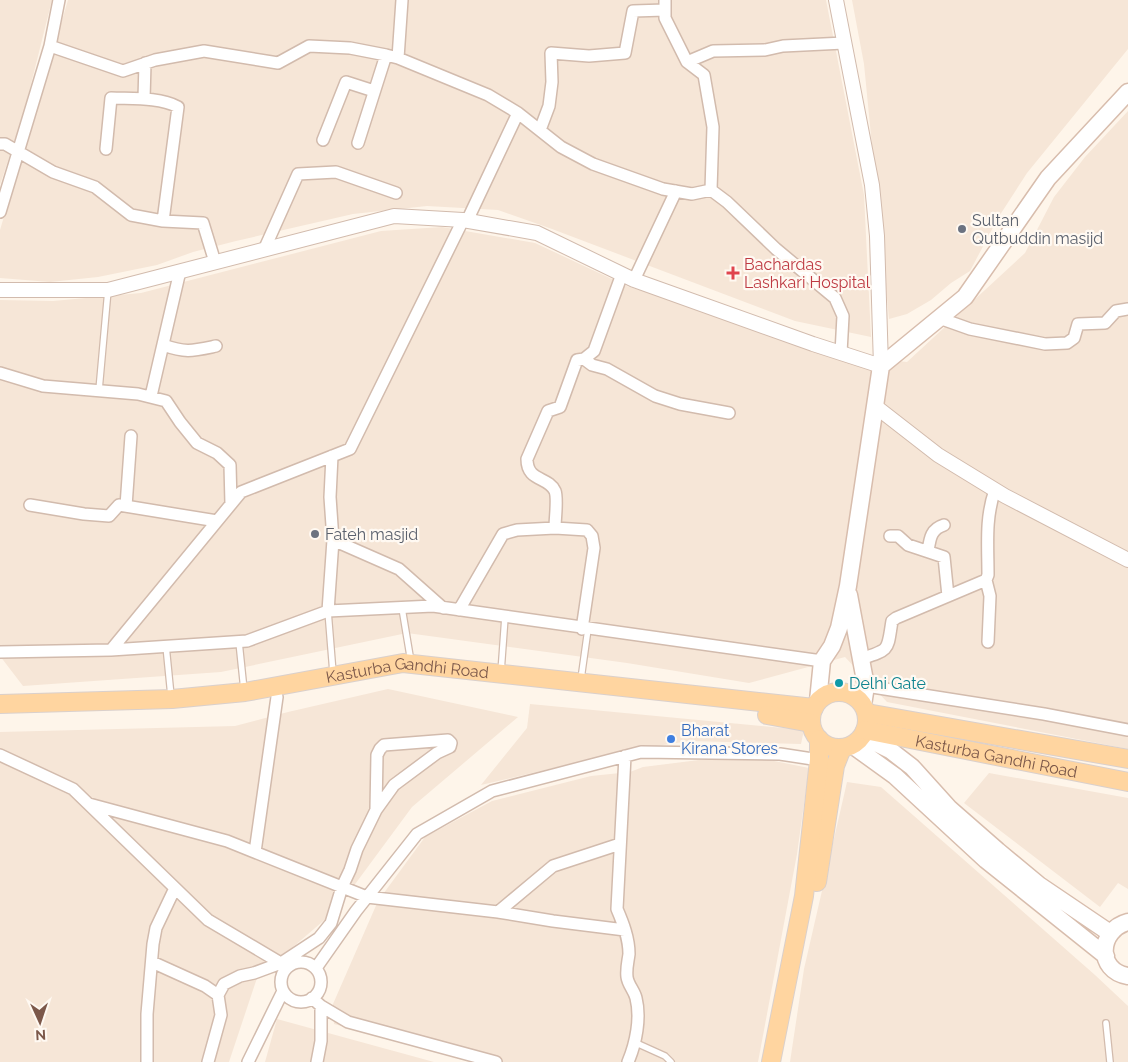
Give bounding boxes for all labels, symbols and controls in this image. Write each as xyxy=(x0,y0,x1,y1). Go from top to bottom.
place label: Sultan Qutbuddin masijd xyxy=(972,211,1103,248)
marker: Sultan Qutbuddin masijd xyxy=(956,223,968,235)
place label: Bachardas Lashkari Hospital xyxy=(744,255,871,292)
marker: Bachardas Lashkari Hospital xyxy=(726,266,740,280)
place label: Fateh masjid xyxy=(325,525,418,544)
marker: Fateh masjid xyxy=(309,528,321,540)
street label: Kasturba Gandhi Road xyxy=(324,654,490,687)
place label: Delhi Gate xyxy=(849,674,926,693)
marker: Delhi Gate xyxy=(833,677,845,689)
place label: Bharat Kirana Stores xyxy=(681,721,778,758)
street label: Kasturba Gandhi Road xyxy=(914,731,1079,782)
marker: Bharat Kirana Stores xyxy=(665,733,677,745)
north arrow xyxy=(15,997,65,1047)
text: N xyxy=(35,1027,46,1043)

